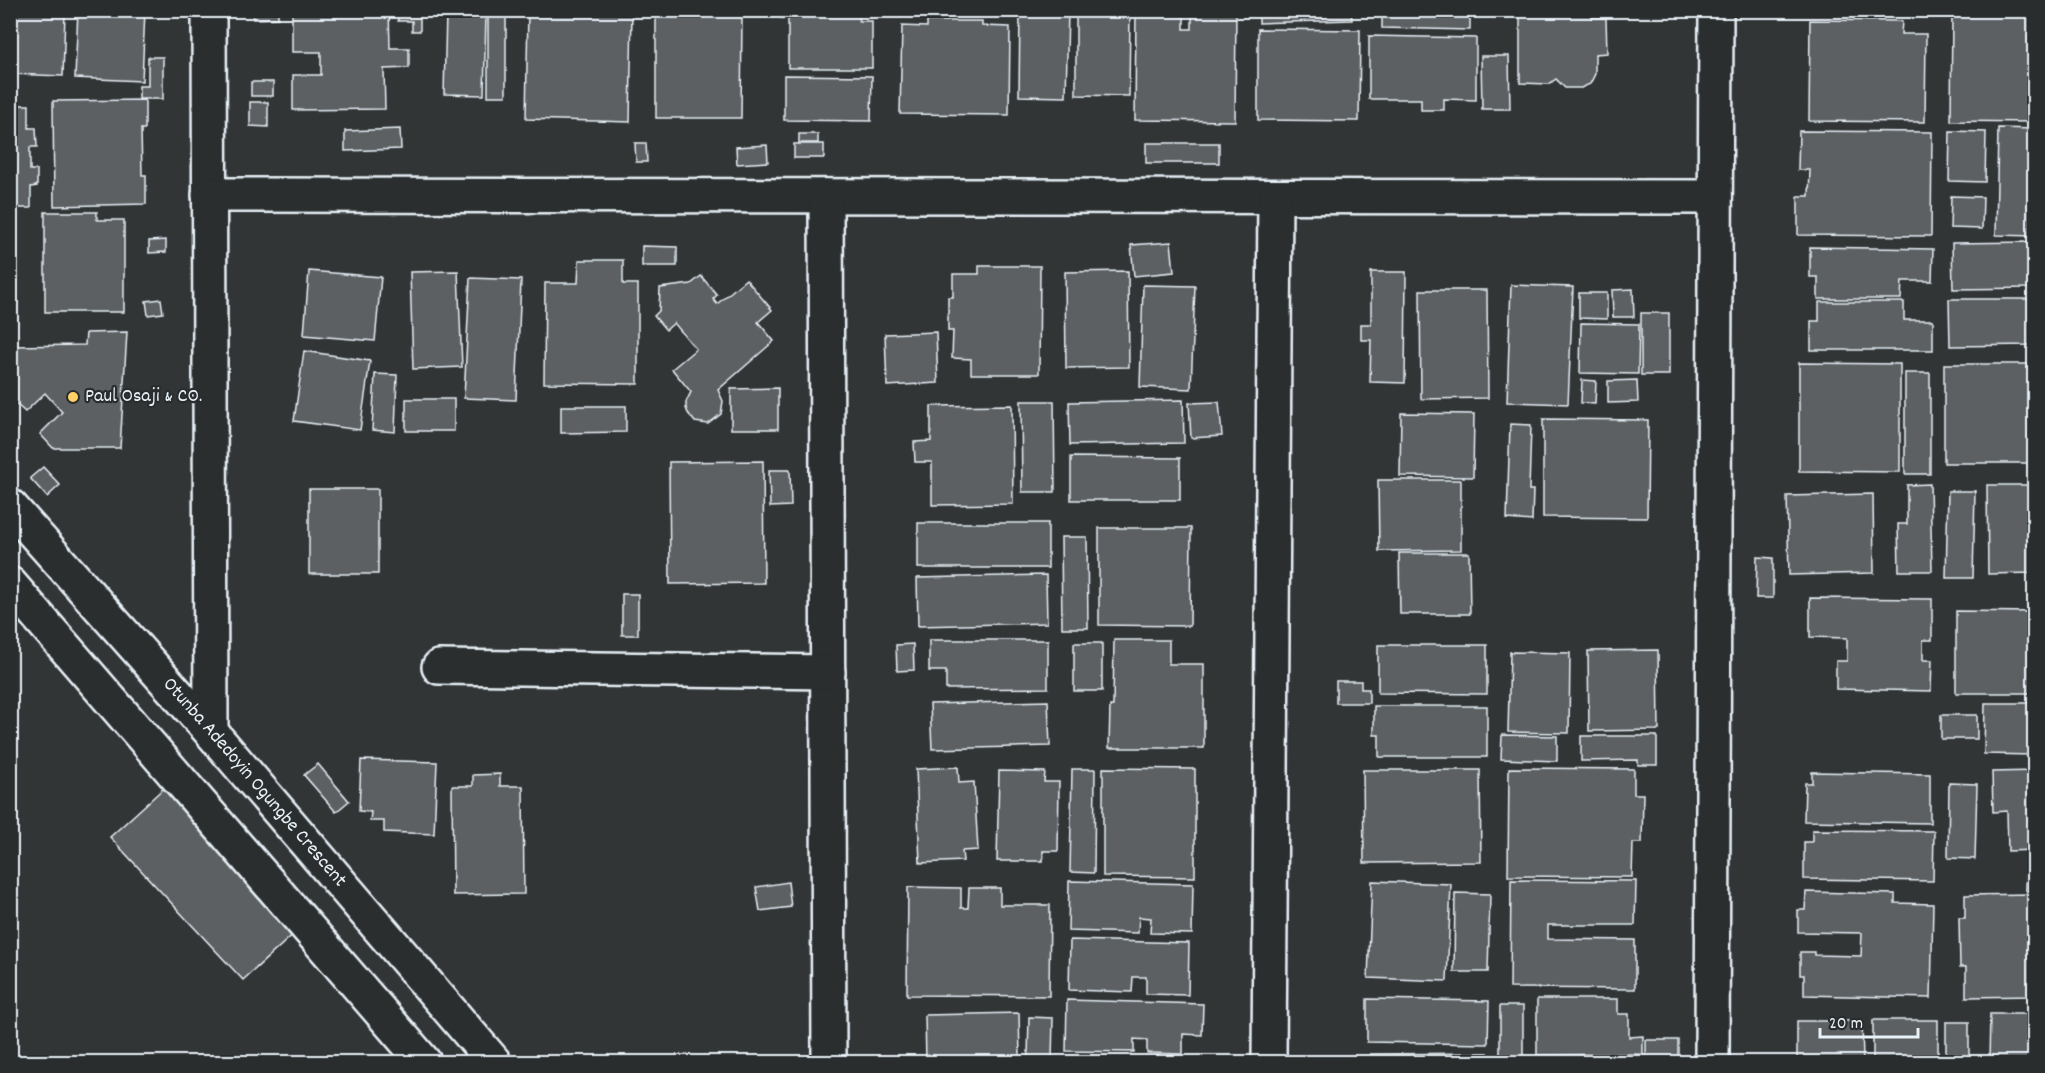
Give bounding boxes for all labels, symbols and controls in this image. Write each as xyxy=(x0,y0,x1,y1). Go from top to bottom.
place label: Paul Osaji & CO. xyxy=(85,383,202,411)
marker: Paul Osaji & CO. xyxy=(66,390,80,404)
street label: Otunba Adedoyin Ogungbe Crescent xyxy=(155,672,353,894)
scale bar xyxy=(1820,1001,1918,1039)
text: 20 m xyxy=(1829,1012,1863,1037)

